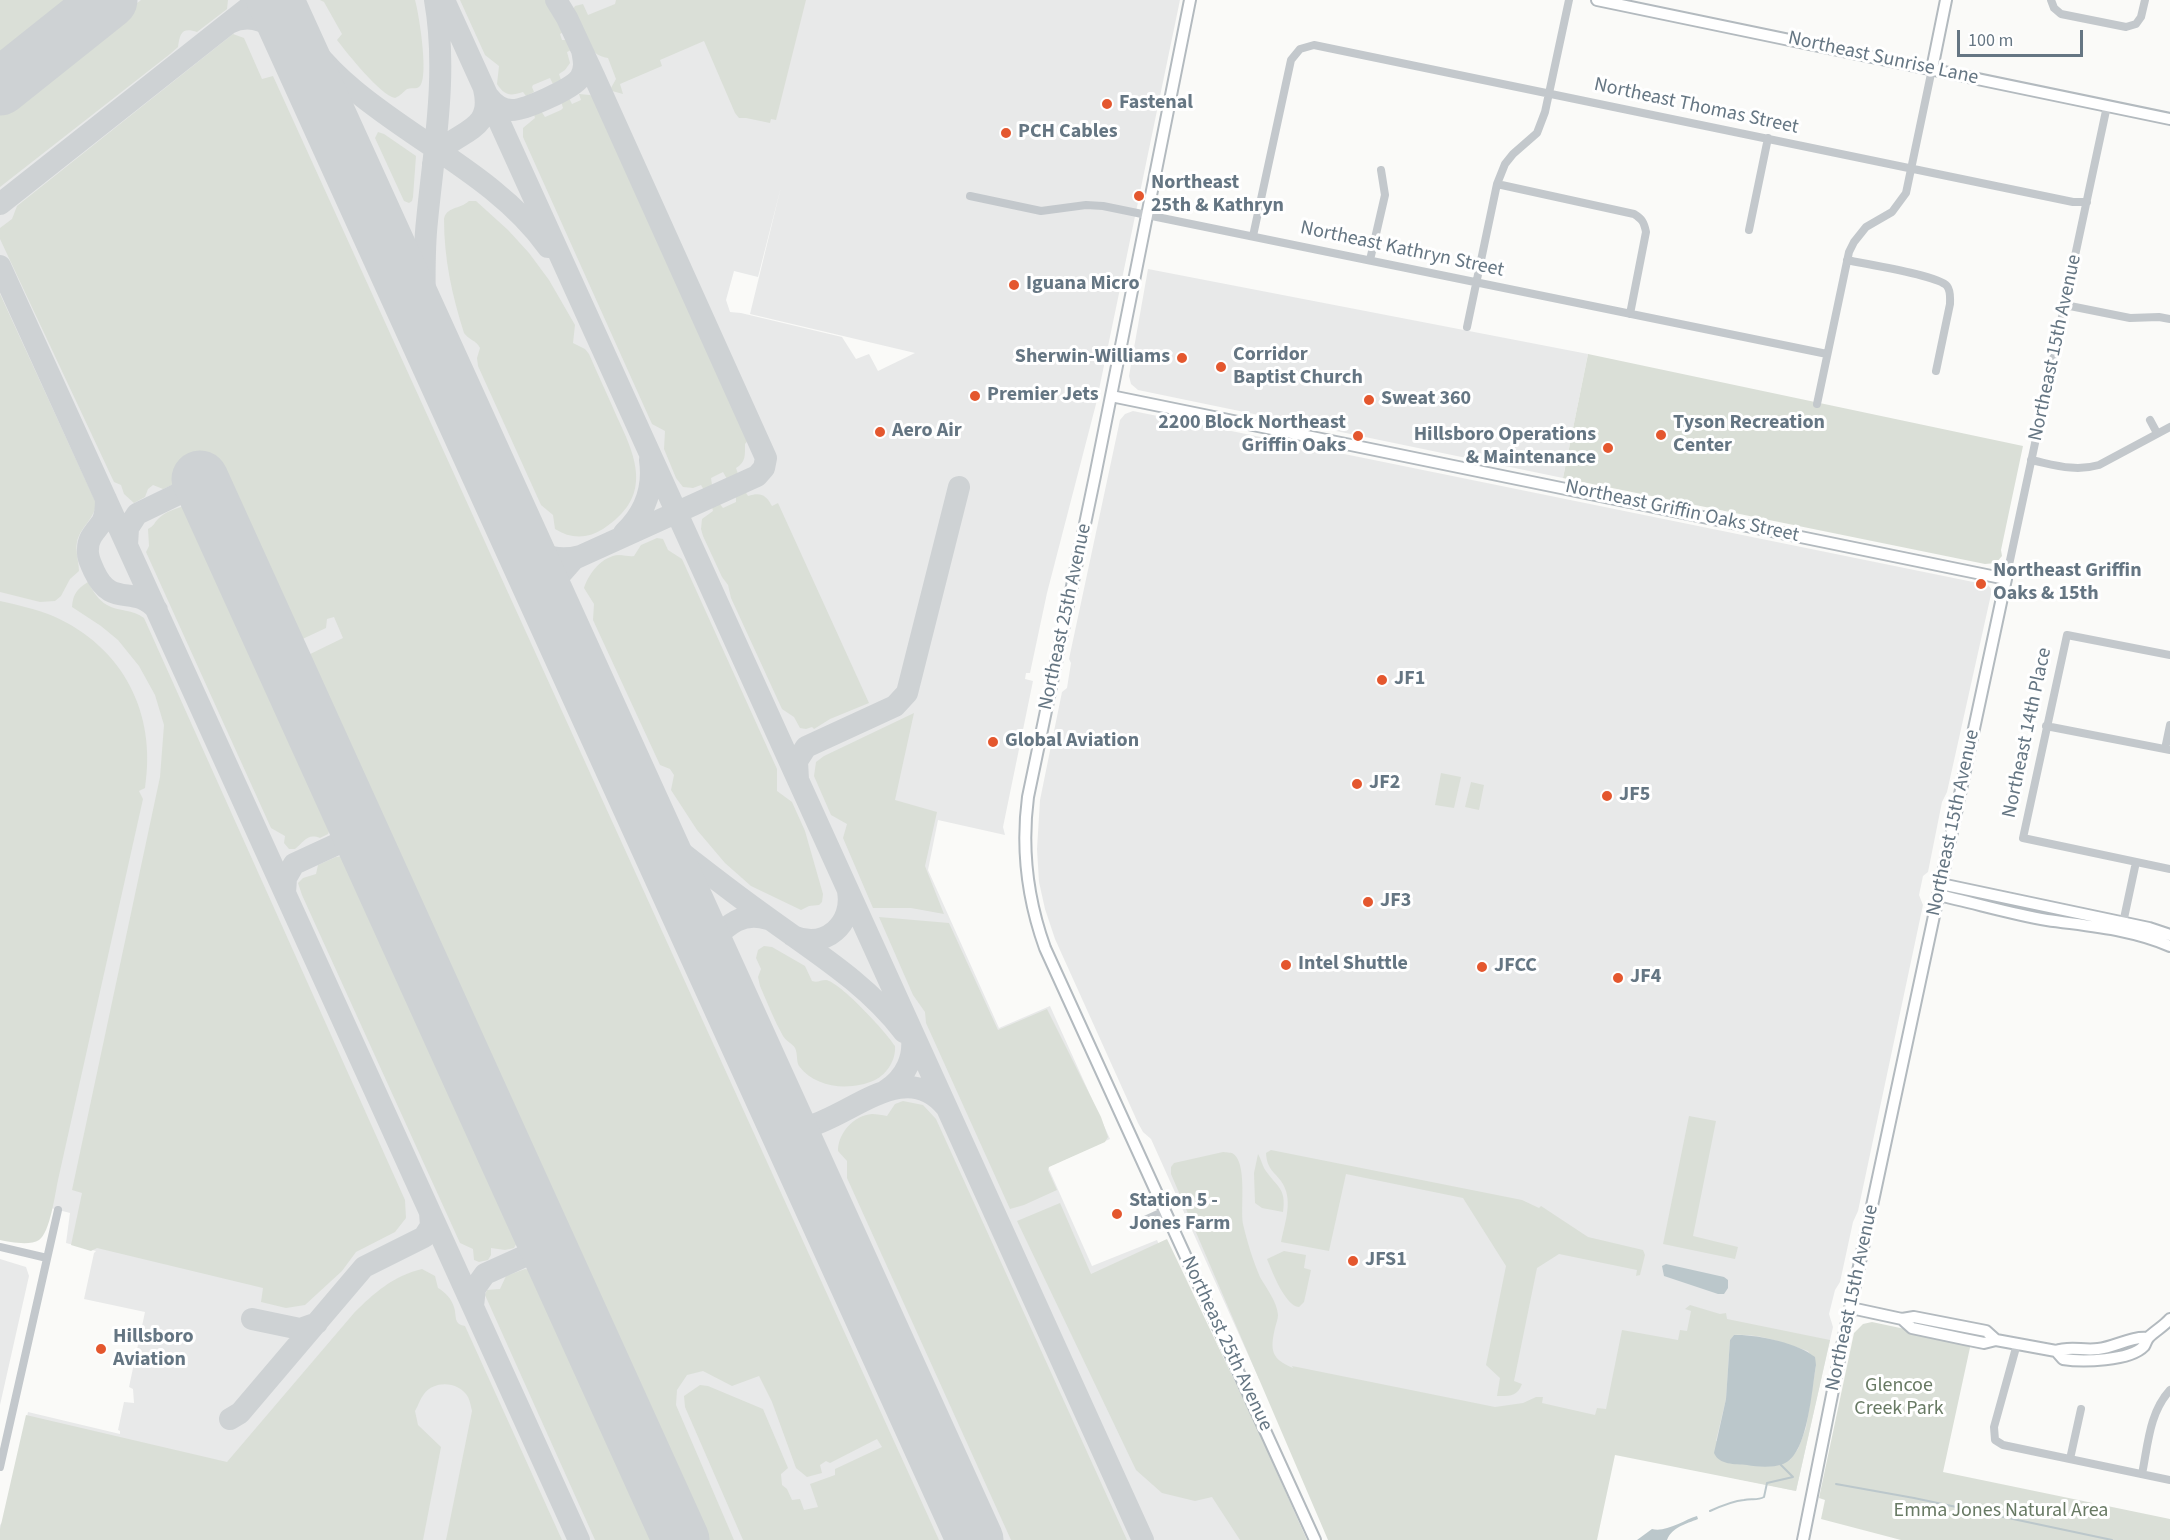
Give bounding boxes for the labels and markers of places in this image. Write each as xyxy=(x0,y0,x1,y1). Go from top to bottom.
place label: Fastenal xyxy=(1119,92,1193,116)
marker: Fastenal xyxy=(1100,97,1114,111)
place label: PCH Cables xyxy=(1018,121,1118,145)
marker: PCH Cables xyxy=(999,126,1013,140)
place label: Northeast 25th & Kathryn xyxy=(1151,172,1284,219)
marker: Northeast 25th & Kathryn xyxy=(1132,189,1146,203)
place label: Iguana Micro xyxy=(1026,273,1140,297)
marker: Iguana Micro xyxy=(1007,278,1021,292)
place label: Corridor Baptist Church xyxy=(1233,344,1363,391)
place label: Sherwin-Williams xyxy=(1015,346,1170,370)
marker: Sherwin-Williams xyxy=(1175,351,1189,365)
marker: Corridor Baptist Church xyxy=(1214,360,1228,374)
place label: Premier Jets xyxy=(987,384,1099,408)
place label: Sweat 360 xyxy=(1381,388,1471,412)
marker: Premier Jets xyxy=(968,389,982,403)
marker: Sweat 360 xyxy=(1362,393,1376,407)
place label: 2200 Block Northeast Griffin Oaks xyxy=(1158,412,1346,459)
place label: Tyson Recreation Center xyxy=(1673,412,1825,459)
place label: Aero Air xyxy=(892,420,962,444)
place label: Hillsboro Operations & Maintenance xyxy=(1414,424,1596,471)
marker: Aero Air xyxy=(873,425,887,439)
marker: Tyson Recreation Center xyxy=(1654,428,1668,442)
marker: 2200 Block Northeast Griffin Oaks xyxy=(1351,429,1365,443)
marker: Hillsboro Operations & Maintenance xyxy=(1601,441,1615,455)
place label: Northeast Griffin Oaks & 15th xyxy=(1993,560,2142,607)
marker: Northeast Griffin Oaks & 15th xyxy=(1974,577,1988,591)
place label: JF1 xyxy=(1394,668,1425,692)
marker: JF1 xyxy=(1375,673,1389,687)
place label: Global Aviation xyxy=(1005,730,1139,754)
marker: Global Aviation xyxy=(986,735,1000,749)
place label: JF2 xyxy=(1369,772,1400,796)
marker: JF2 xyxy=(1350,777,1364,791)
place label: JF5 xyxy=(1619,784,1650,808)
marker: JF5 xyxy=(1600,789,1614,803)
place label: JF3 xyxy=(1380,890,1411,914)
marker: JF3 xyxy=(1361,895,1375,909)
place label: Intel Shuttle xyxy=(1298,953,1408,977)
place label: JFCC xyxy=(1494,955,1537,979)
marker: Intel Shuttle xyxy=(1279,958,1293,972)
marker: JFCC xyxy=(1475,960,1489,974)
place label: JF4 xyxy=(1630,966,1661,990)
marker: JF4 xyxy=(1611,971,1625,985)
place label: Station 5 - Jones Farm xyxy=(1129,1190,1230,1237)
marker: Station 5 - Jones Farm xyxy=(1110,1207,1124,1221)
place label: JFS1 xyxy=(1365,1249,1407,1273)
marker: JFS1 xyxy=(1346,1254,1360,1268)
place label: Hillsboro Aviation xyxy=(113,1326,194,1373)
marker: Hillsboro Aviation xyxy=(94,1342,108,1356)

